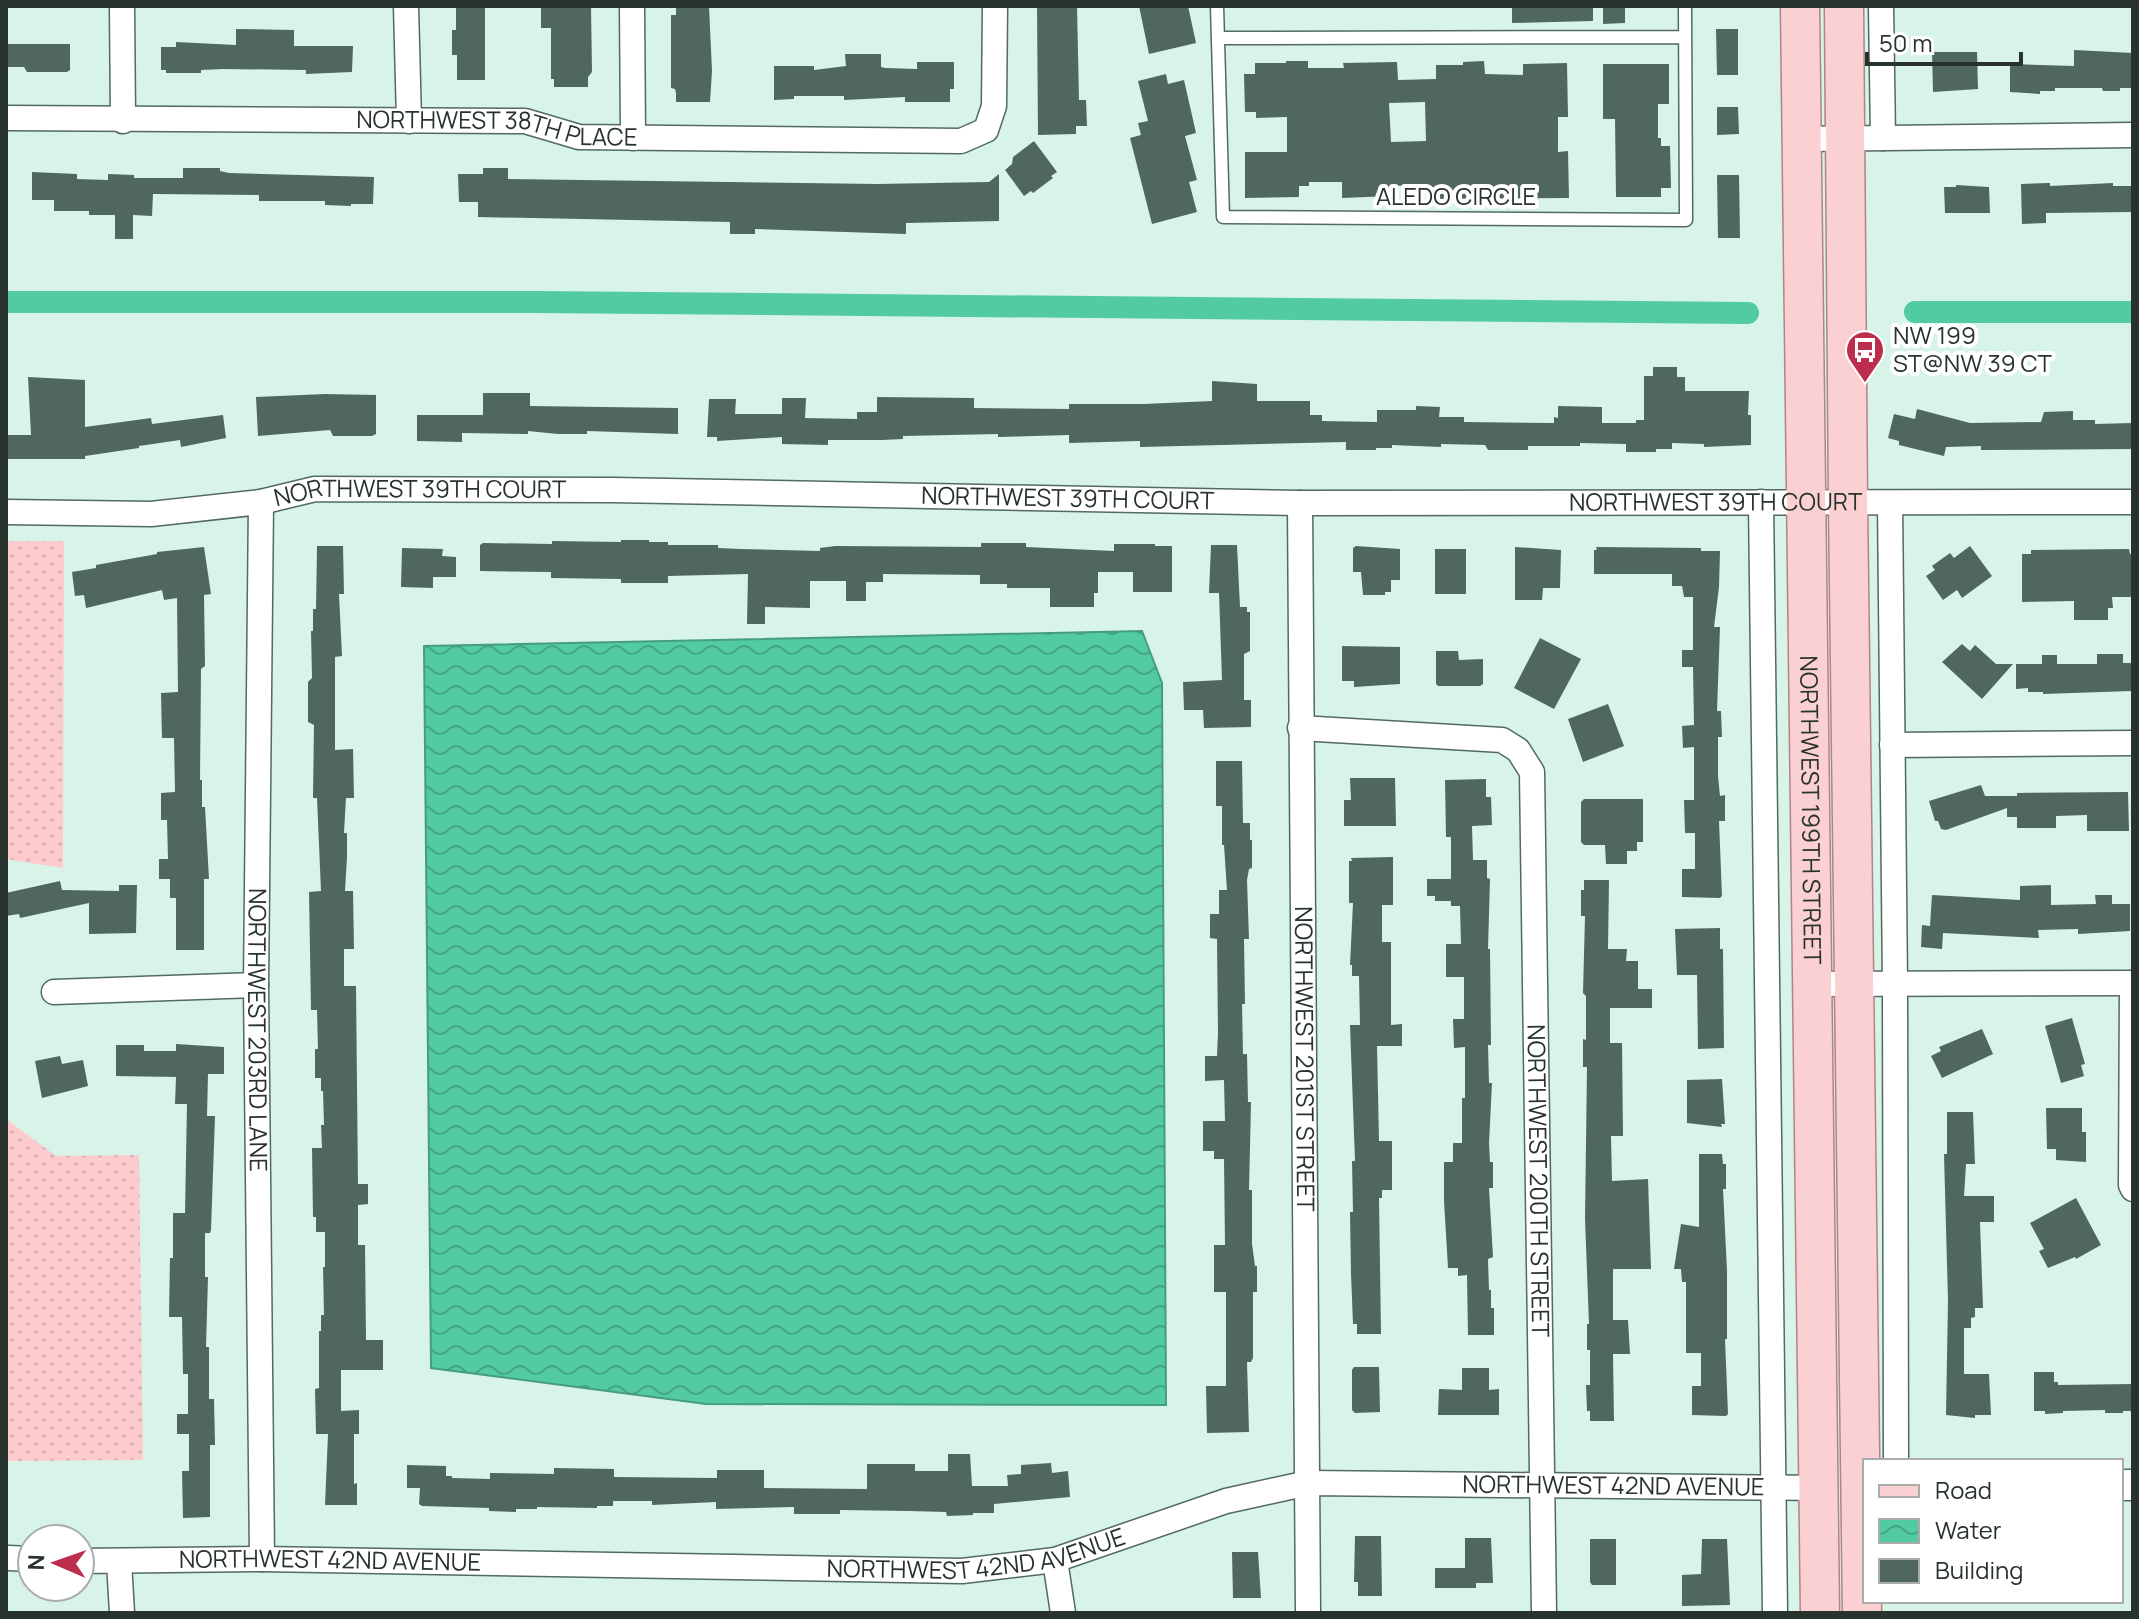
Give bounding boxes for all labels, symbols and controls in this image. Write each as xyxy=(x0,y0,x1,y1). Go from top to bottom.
scale bar xyxy=(1867,16,2021,66)
text: 50 m xyxy=(1879,26,1933,59)
street label: NORTHWEST 38TH PLACE xyxy=(356,102,638,153)
street label: ALEDO CIRCLE xyxy=(1376,179,1536,212)
place label: NW 199 ST@NW 39 CT xyxy=(1893,318,2053,379)
bus stop icon: NW 199 ST@NW 39 CT xyxy=(1844,329,1886,384)
street label: NORTHWEST 39TH COURT xyxy=(270,470,567,513)
street label: NORTHWEST 39TH COURT xyxy=(921,478,1215,516)
street label: NORTHWEST 39TH COURT xyxy=(1569,484,1863,518)
street label: NORTHWEST 199TH STREET xyxy=(1793,655,1830,965)
street label: NORTHWEST 203RD LANE xyxy=(241,888,276,1172)
street label: NORTHWEST 201ST STREET xyxy=(1288,906,1323,1212)
street label: NORTHWEST 200TH STREET xyxy=(1521,1024,1558,1338)
legend xyxy=(1863,1459,2123,1603)
street label: NORTHWEST 42ND AVENUE xyxy=(1462,1467,1765,1502)
text: Road xyxy=(1935,1473,1992,1506)
text: Water xyxy=(1935,1513,2002,1546)
street label: NORTHWEST 42ND AVENUE xyxy=(826,1519,1129,1587)
north arrow xyxy=(16,1523,96,1603)
street label: NORTHWEST 42ND AVENUE xyxy=(179,1541,481,1578)
text: Building xyxy=(1935,1553,2023,1586)
text: N xyxy=(21,1554,51,1571)

